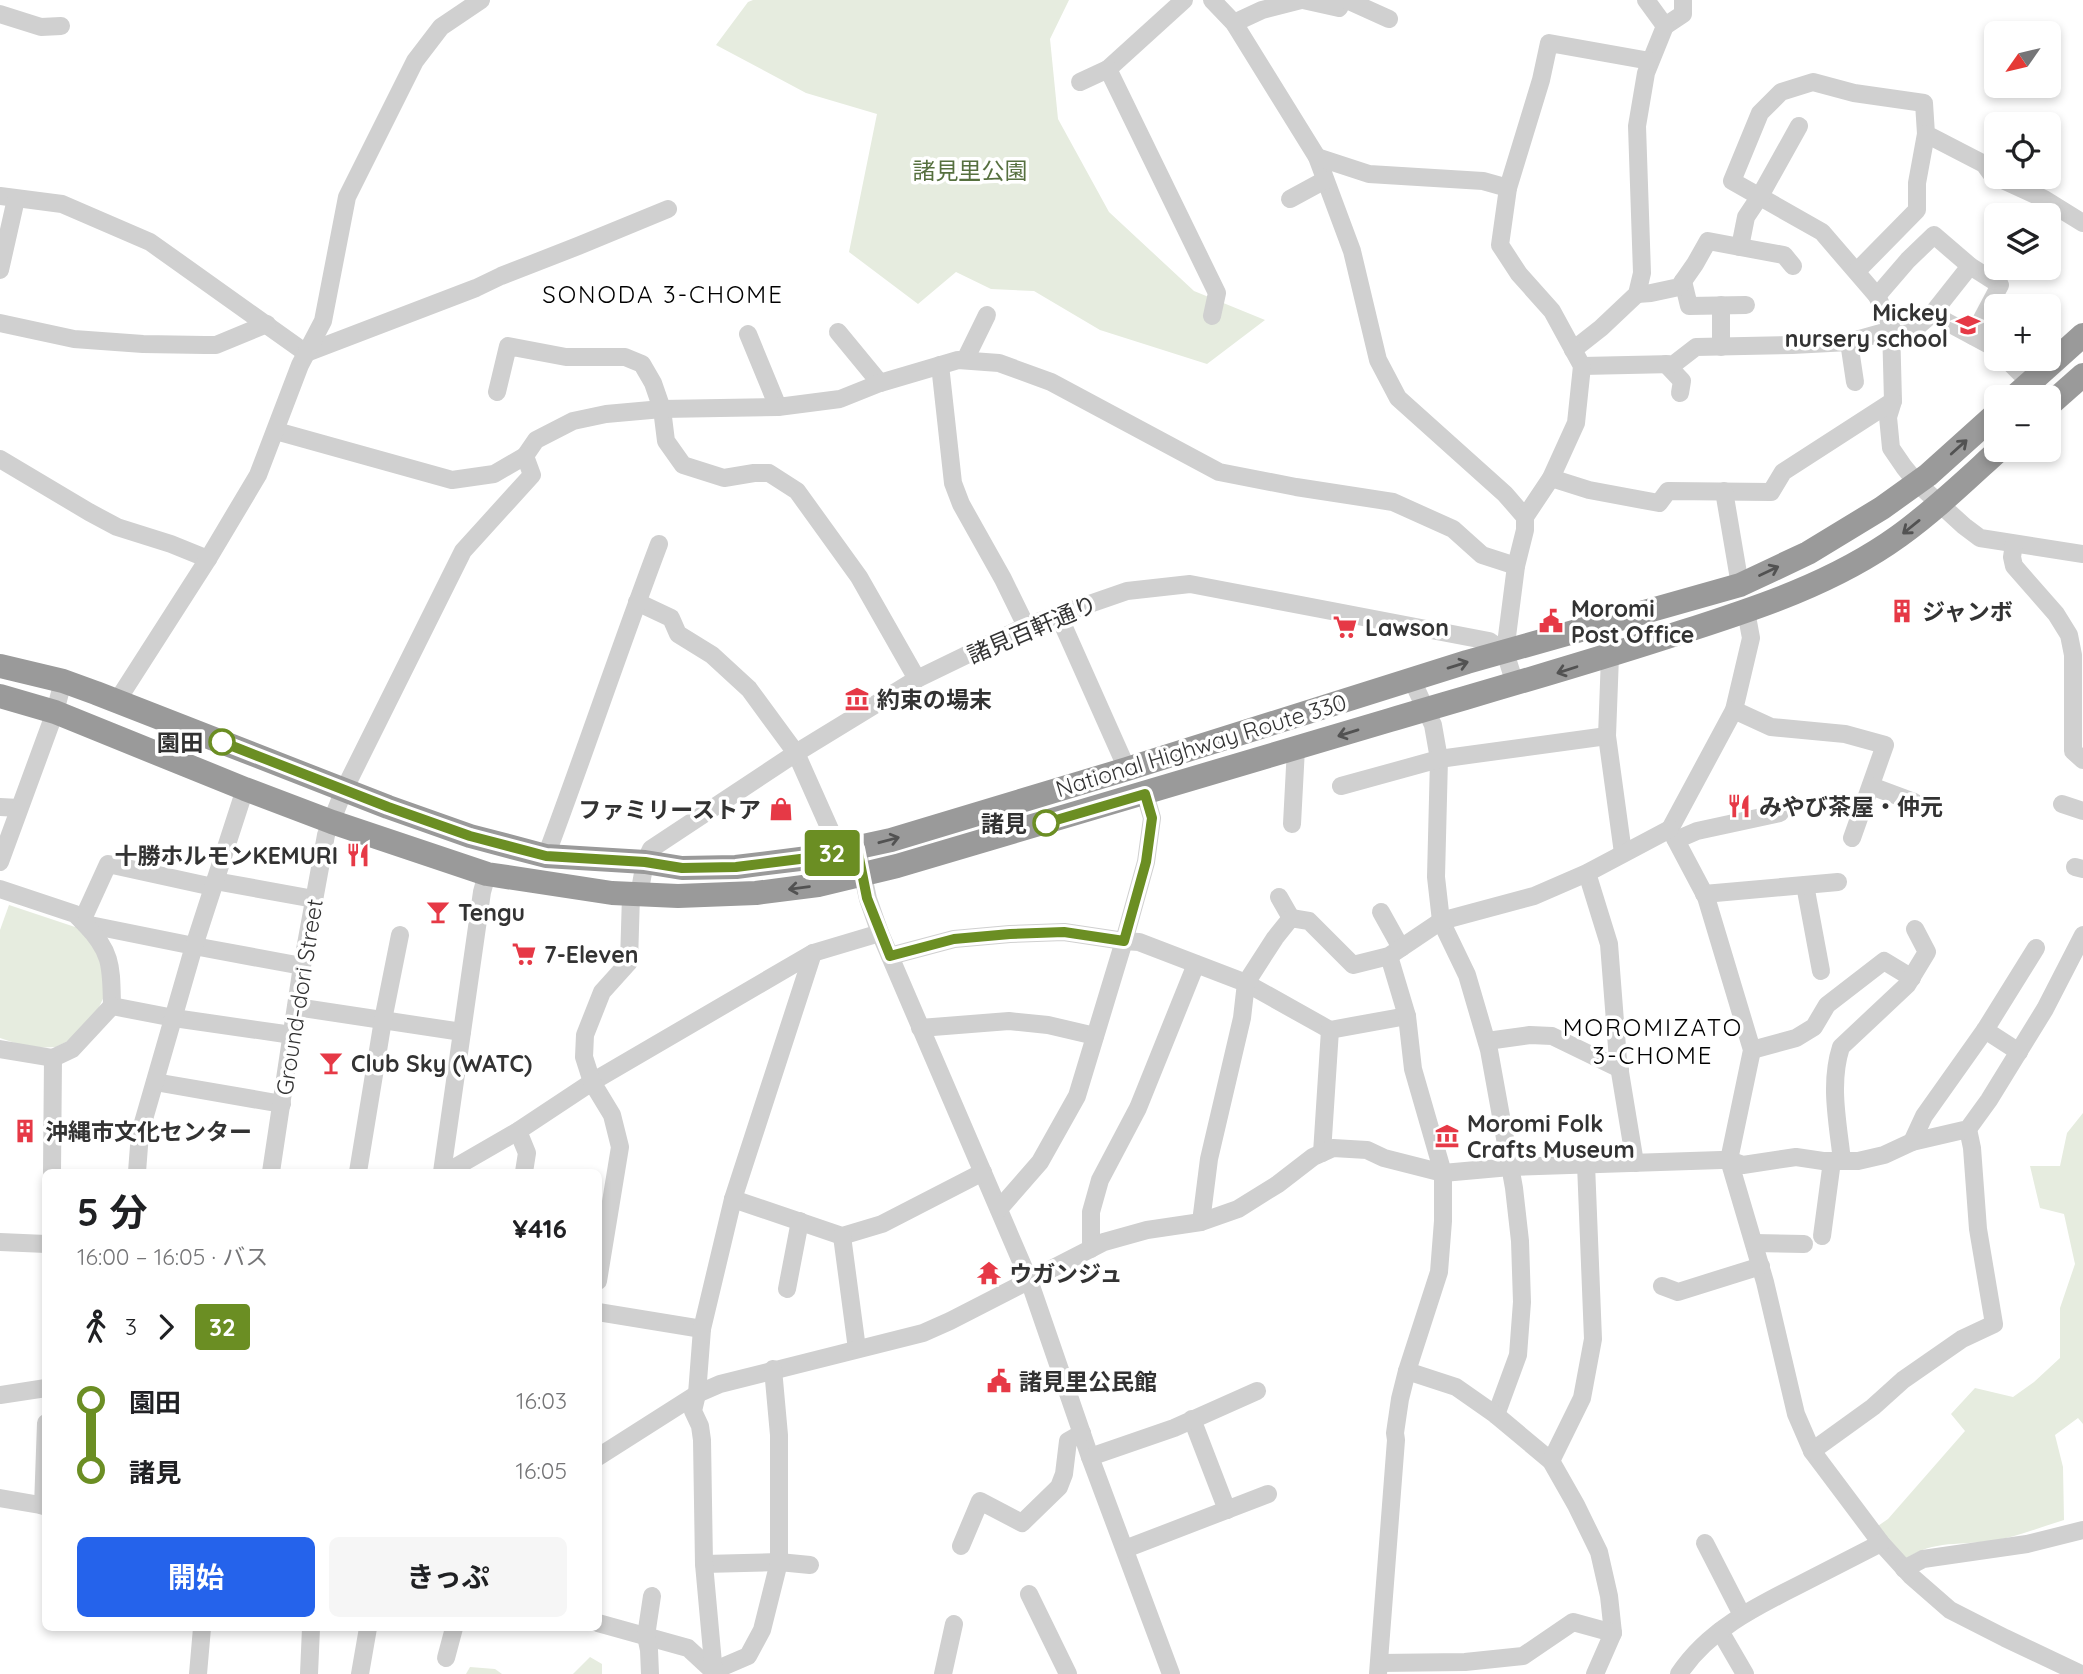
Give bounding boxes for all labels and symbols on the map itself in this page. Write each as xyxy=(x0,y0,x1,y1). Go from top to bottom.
north arrow xyxy=(1984,21,2062,98)
park label: 諸見里公園 xyxy=(913,156,1028,185)
district label: SONODA 3-CHOME xyxy=(542,279,784,309)
place label: Mickey nursery school xyxy=(1785,298,1948,353)
school or university icon: Mickey nursery school xyxy=(1954,311,1982,339)
one-way arrow xyxy=(1950,439,1968,455)
one-way arrow xyxy=(1902,519,1920,534)
one-way arrow xyxy=(1758,564,1780,577)
street label: 諸見百軒通り xyxy=(963,589,1101,669)
place label: Moromi Post Office xyxy=(1571,594,1694,649)
building icon: ジャンボ xyxy=(1888,597,1916,625)
place label: ジャンボ xyxy=(1922,597,2013,626)
public building icon: Moromi Post Office xyxy=(1537,607,1565,635)
supermarket icon: Lawson xyxy=(1331,613,1359,641)
place label: Lawson xyxy=(1365,613,1449,642)
one-way arrow xyxy=(1447,658,1469,671)
one-way arrow xyxy=(1556,664,1578,677)
museum icon: 約束の場末 xyxy=(843,685,871,713)
place label: 約束の場末 xyxy=(877,685,992,714)
street label: National Highway Route 330 xyxy=(1052,687,1350,803)
one-way arrow xyxy=(1337,727,1359,740)
place label: 園田 xyxy=(157,728,203,757)
marker: 園田 xyxy=(209,729,235,755)
restaurant icon: みやび茶屋・仲元 xyxy=(1725,792,1753,820)
place label: みやび茶屋・仲元 xyxy=(1759,792,1943,821)
place label: ファミリーストア xyxy=(578,795,761,824)
shop icon: ファミリーストア xyxy=(767,795,795,823)
place label: 諸見 xyxy=(981,809,1027,838)
marker: 諸見 xyxy=(1033,810,1059,836)
line badge: 32 xyxy=(800,830,864,876)
one-way arrow xyxy=(878,833,900,846)
place label: 十勝ホルモンKEMURI xyxy=(115,841,338,870)
restaurant icon: 十勝ホルモンKEMURI xyxy=(344,841,372,869)
one-way arrow xyxy=(789,881,811,894)
street label: Ground-dori Street xyxy=(269,897,329,1097)
bar icon: Tengu xyxy=(424,898,452,926)
place label: Tengu xyxy=(458,898,525,927)
supermarket icon: 7-Eleven xyxy=(510,940,538,968)
place label: 7-Eleven xyxy=(544,940,638,969)
district label: MOROMIZATO 3-CHOME xyxy=(1563,1012,1743,1070)
bar icon: Club Sky (WATC) xyxy=(317,1049,345,1077)
place label: Club Sky (WATC) xyxy=(351,1049,532,1078)
place label: Moromi Folk Crafts Museum xyxy=(1467,1109,1635,1164)
building icon: 沖縄市文化センター xyxy=(11,1117,39,1145)
place label: 沖縄市文化センター xyxy=(45,1117,252,1146)
museum icon: Moromi Folk Crafts Museum xyxy=(1433,1122,1461,1150)
temple icon: ウガンジュ xyxy=(975,1259,1003,1287)
place label: ウガンジュ xyxy=(1009,1259,1122,1288)
public building icon: 諸見里公民館 xyxy=(985,1367,1013,1395)
place label: 諸見里公民館 xyxy=(1019,1367,1157,1396)

